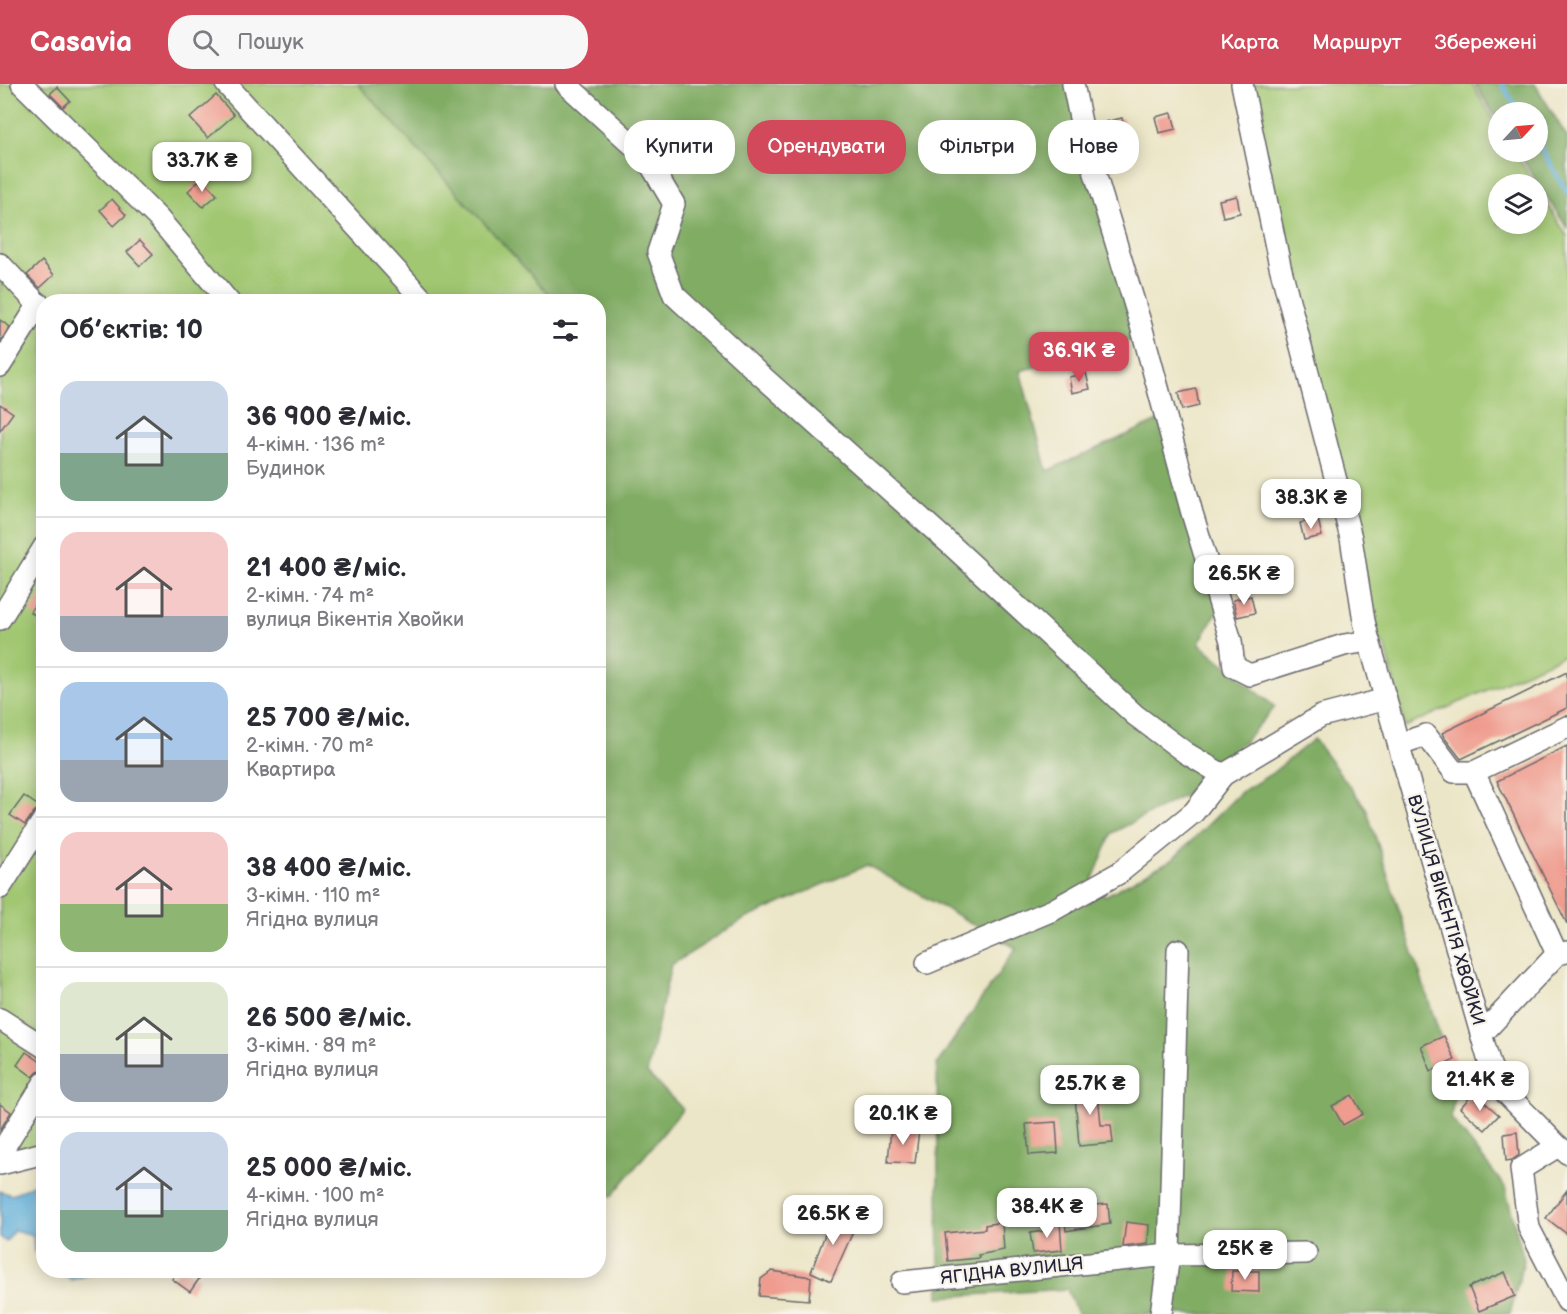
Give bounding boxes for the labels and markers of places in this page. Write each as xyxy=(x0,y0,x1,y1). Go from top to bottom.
pin: 33.7K ₴ xyxy=(147,142,257,193)
pin: 36.9K ₴ xyxy=(1024,332,1134,383)
pin: 38.3K ₴ xyxy=(1256,479,1366,530)
pin: 26.5K ₴ xyxy=(1189,555,1299,606)
pin: 21.4K ₴ xyxy=(1425,1061,1535,1112)
pin: 25.7K ₴ xyxy=(1035,1065,1145,1116)
pin: 20.1K ₴ xyxy=(848,1095,958,1146)
pin: 38.4K ₴ xyxy=(992,1188,1102,1239)
pin: 26.5K ₴ xyxy=(778,1195,888,1246)
pin: 25K ₴ xyxy=(1203,1230,1287,1281)

